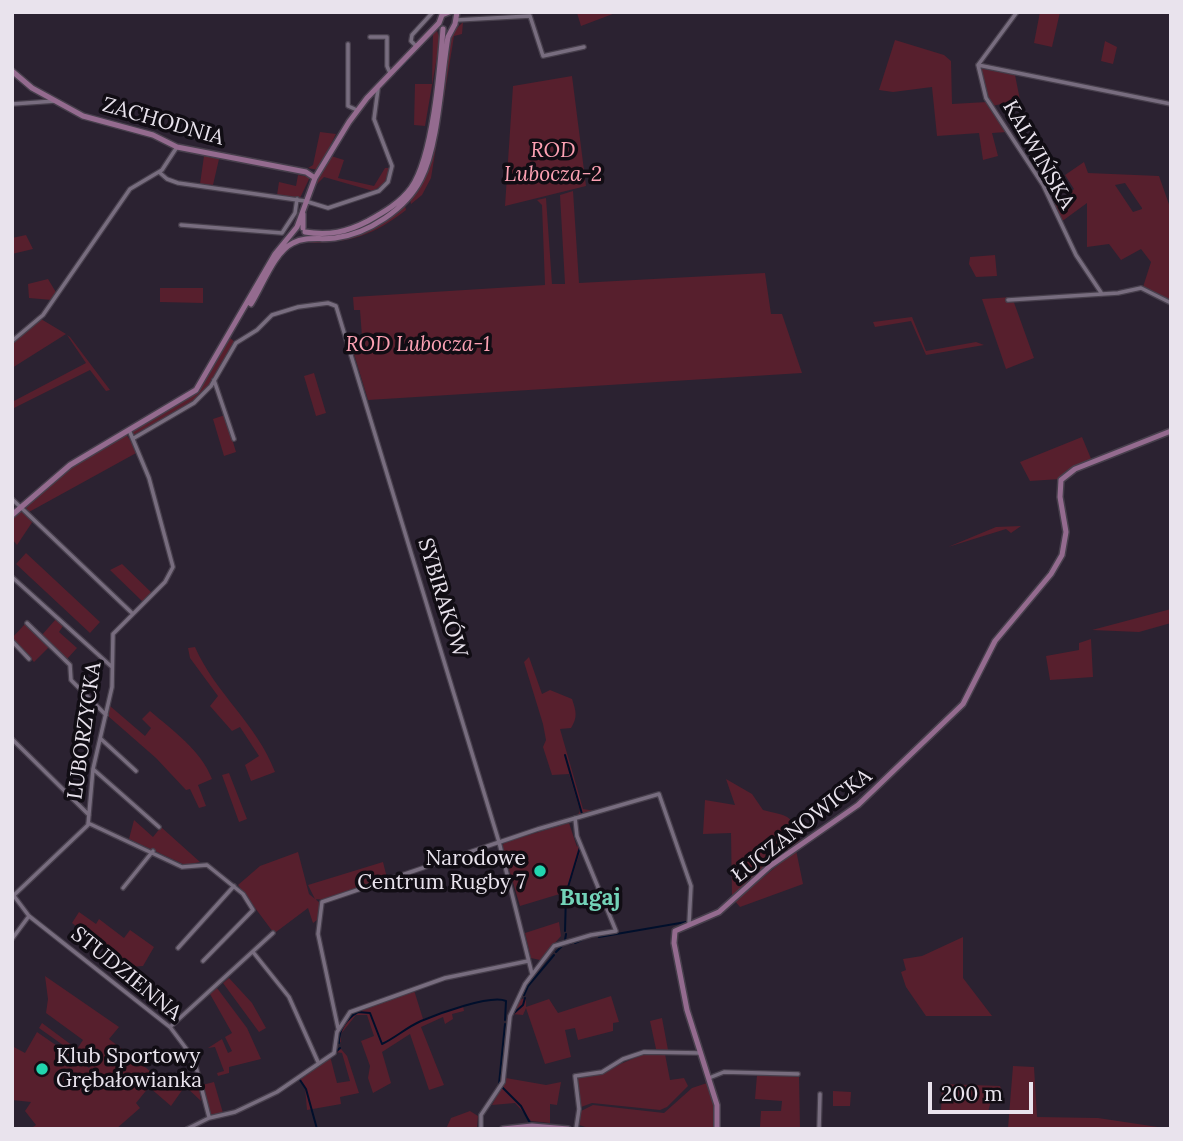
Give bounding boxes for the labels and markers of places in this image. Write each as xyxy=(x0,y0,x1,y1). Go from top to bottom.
place label: Narodowe Centrum Rugby 7 xyxy=(357,846,526,896)
marker: Narodowe Centrum Rugby 7 xyxy=(532,863,548,879)
place label: Klub Sportowy Grębałowianka xyxy=(56,1044,202,1094)
marker: Klub Sportowy Grębałowianka xyxy=(34,1061,50,1077)

